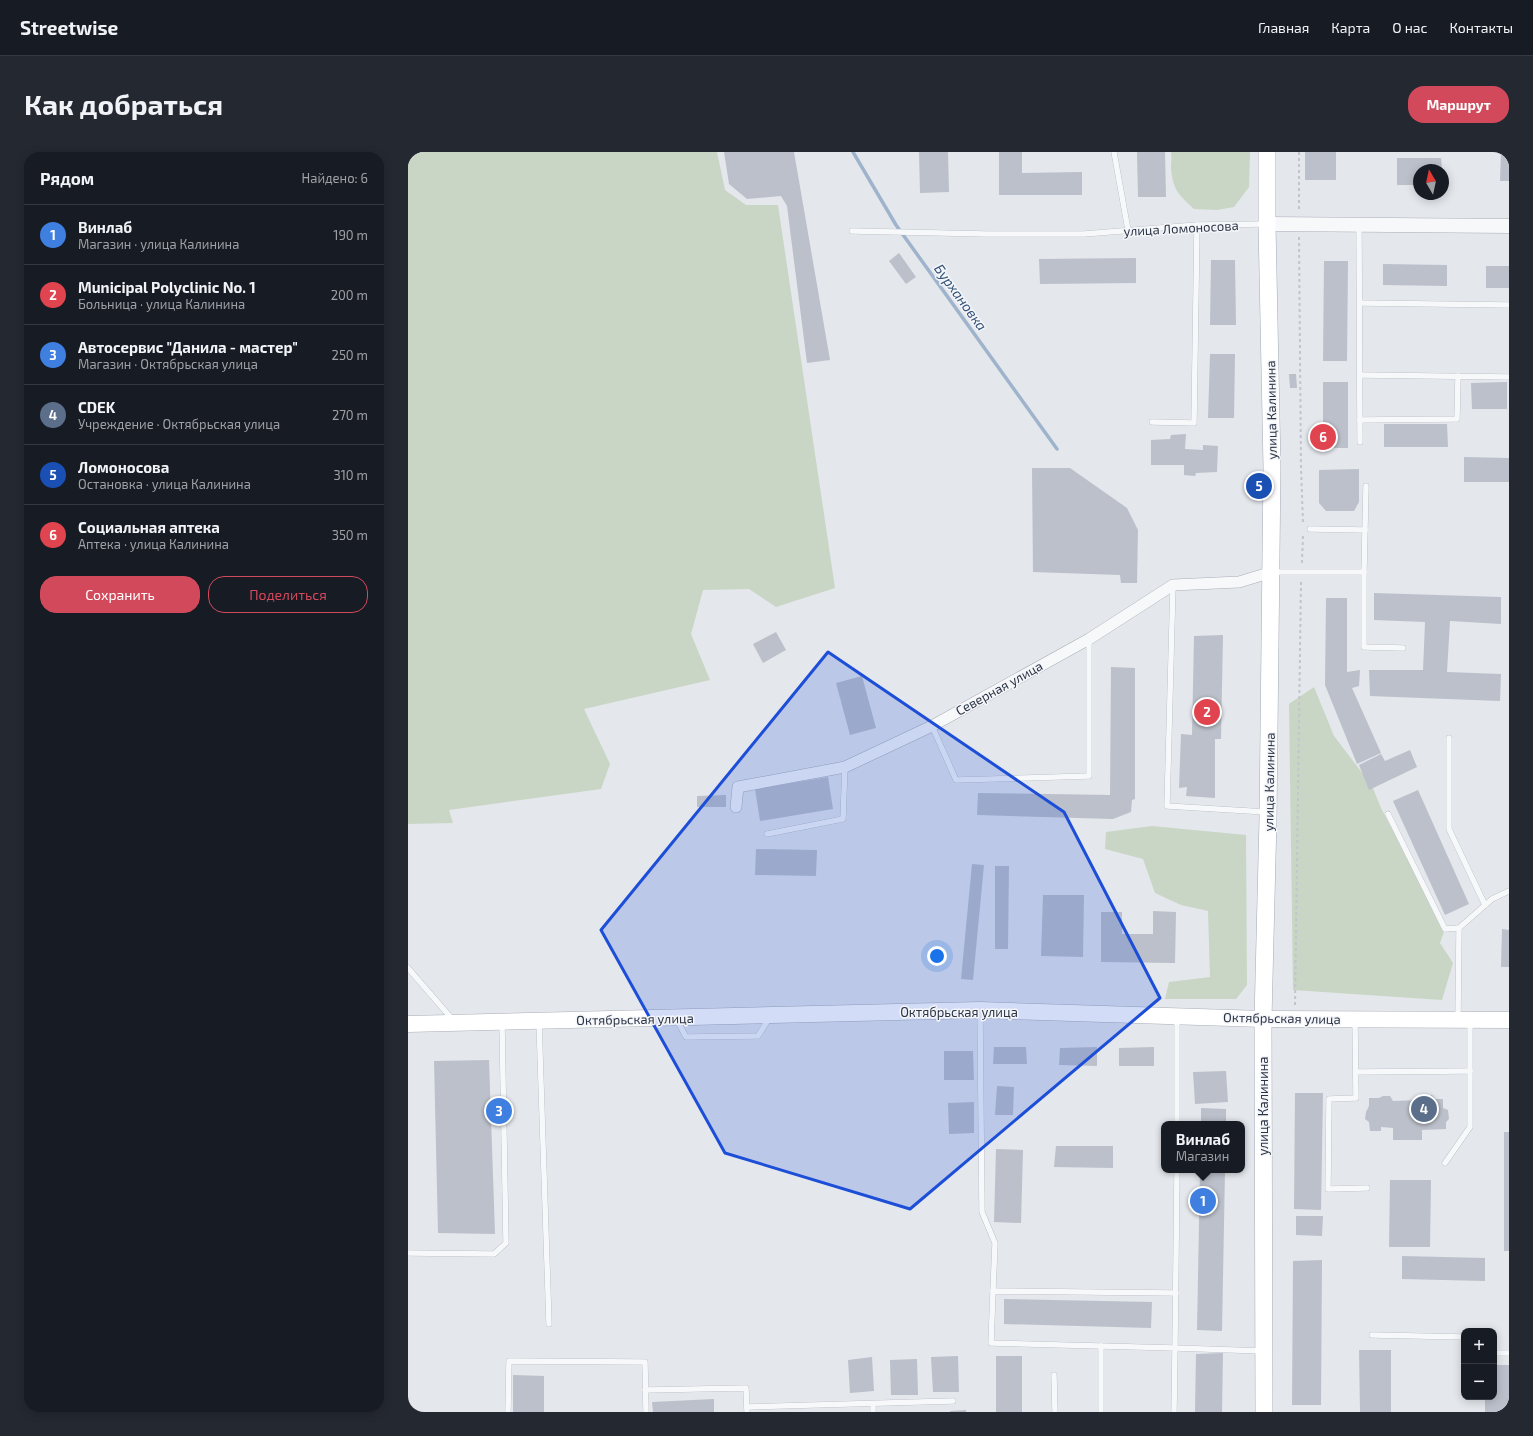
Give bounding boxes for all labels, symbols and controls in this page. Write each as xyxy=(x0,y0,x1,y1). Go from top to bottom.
text: Streetwise xyxy=(20,16,118,39)
text: Главная xyxy=(1258,19,1309,36)
text: Карта xyxy=(1331,19,1370,36)
text: О нас xyxy=(1392,19,1428,36)
text: Контакты xyxy=(1450,19,1513,36)
button: Маршрут xyxy=(1408,86,1509,123)
text: Как добраться xyxy=(24,87,223,121)
north arrow xyxy=(1413,164,1449,200)
text: Рядом xyxy=(40,168,94,188)
text: Найдено: 6 xyxy=(302,170,368,186)
street label: улица Ломоносова xyxy=(1123,217,1239,239)
text: Винлаб xyxy=(78,218,132,236)
text: 1 xyxy=(50,227,56,243)
text: 190 m xyxy=(333,227,368,243)
text: Магазин · улица Калинина xyxy=(78,236,239,252)
water label: Бурхановка xyxy=(931,260,991,334)
text: Municipal Polyclinic No. 1 xyxy=(78,278,256,296)
text: 2 xyxy=(49,287,57,303)
text: 200 m xyxy=(331,287,368,303)
text: Больница · улица Калинина xyxy=(78,296,245,312)
text: Автосервис "Данила - мастер" xyxy=(78,338,298,356)
text: 3 xyxy=(49,347,57,363)
text: 250 m xyxy=(332,347,368,363)
text: Магазин · Октябрьская улица xyxy=(78,356,258,372)
street label: улица Калинина xyxy=(1262,360,1280,460)
text: CDEK xyxy=(78,398,115,416)
text: 4 xyxy=(49,407,57,423)
text: 270 m xyxy=(332,407,368,423)
text: Учреждение · Октябрьская улица xyxy=(78,416,280,432)
pin: 6 xyxy=(1310,422,1336,452)
text: Ломоносова xyxy=(78,458,169,476)
text: 5 xyxy=(49,467,57,483)
text: 310 m xyxy=(333,467,368,483)
pin: 5 xyxy=(1246,471,1272,501)
text: Остановка · улица Калинина xyxy=(78,476,251,492)
text: Социальная аптека xyxy=(78,518,220,536)
text: 6 xyxy=(49,527,57,543)
text: 350 m xyxy=(332,527,368,543)
text: Аптека · улица Калинина xyxy=(78,536,229,552)
button: Сохранить xyxy=(40,576,200,613)
button: Поделиться xyxy=(208,576,368,613)
street label: Северная улица xyxy=(953,657,1045,719)
pin: 2 xyxy=(1194,697,1220,727)
street label: улица Калинина xyxy=(1260,732,1278,832)
your location xyxy=(927,946,947,966)
street label: Октябрьская улица xyxy=(900,1004,1018,1020)
street label: Октябрьская улица xyxy=(1223,1009,1341,1027)
street label: Октябрьская улица xyxy=(576,1010,694,1028)
street label: улица Калинина xyxy=(1255,1056,1271,1156)
pin: 4 xyxy=(1411,1094,1437,1124)
pin: 3 xyxy=(486,1096,512,1126)
popup xyxy=(1161,1121,1245,1173)
text: Винлаб xyxy=(1176,1130,1230,1148)
text: Магазин xyxy=(1176,1148,1229,1164)
pin: 1 xyxy=(1190,1186,1216,1216)
map controls xyxy=(1461,1328,1497,1400)
button: + xyxy=(1461,1328,1497,1364)
button: − xyxy=(1461,1364,1497,1400)

